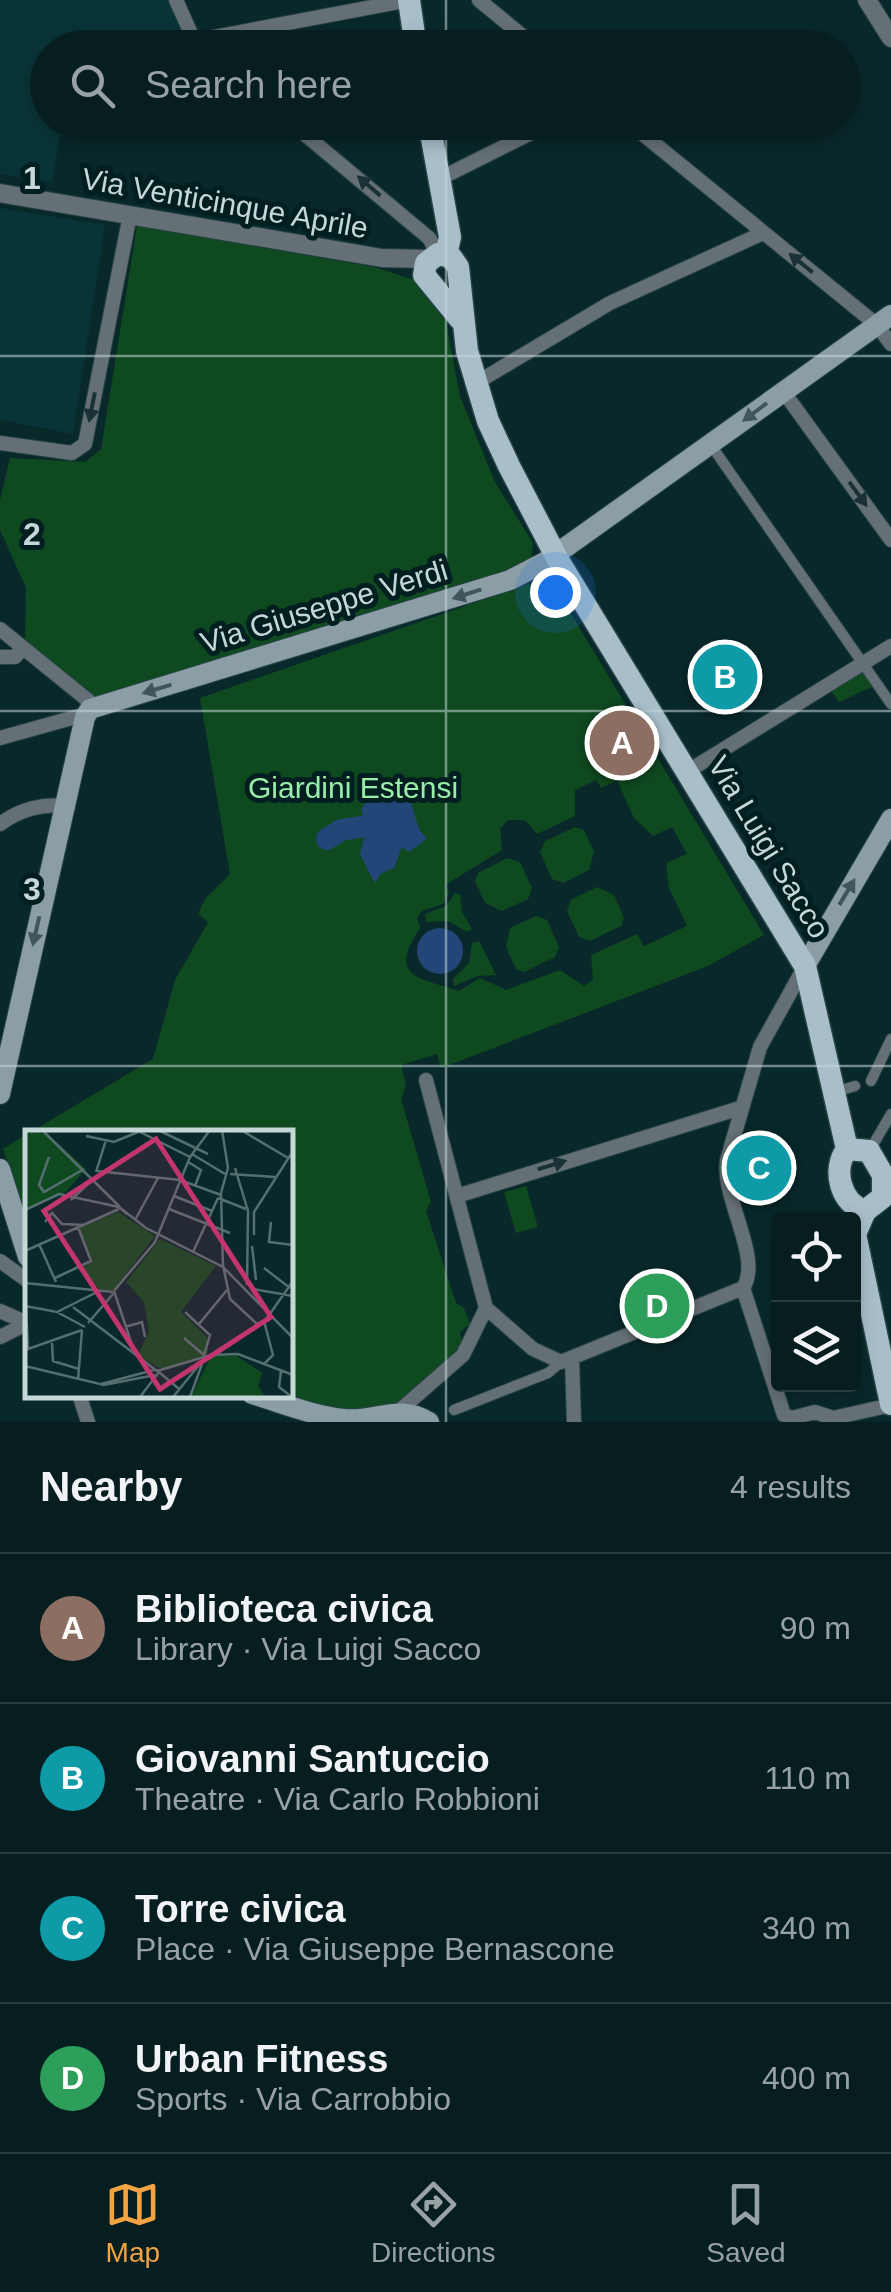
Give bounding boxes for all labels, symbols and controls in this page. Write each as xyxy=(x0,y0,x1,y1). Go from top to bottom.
search box xyxy=(30,30,861,140)
icon: search xyxy=(65,58,120,113)
text: Search here xyxy=(145,64,352,106)
text: 1 xyxy=(23,160,41,196)
street label: Via Venticinque Aprile xyxy=(79,162,371,244)
one-way arrow xyxy=(356,176,381,198)
one-way arrow xyxy=(788,253,814,274)
one-way arrow xyxy=(84,392,100,423)
one-way arrow xyxy=(742,402,768,422)
one-way arrow xyxy=(847,481,867,507)
text: 2 xyxy=(23,516,41,552)
street label: Via Giuseppe Verdi xyxy=(197,553,451,659)
your location xyxy=(530,567,581,618)
one-way arrow xyxy=(452,587,482,602)
pin: B xyxy=(692,640,758,714)
one-way arrow xyxy=(141,682,171,697)
pin: A xyxy=(590,706,654,780)
street label: Via Luigi Sacco xyxy=(702,750,836,944)
park label: Giardini Estensi xyxy=(248,771,458,804)
text: 3 xyxy=(23,871,41,907)
one-way arrow xyxy=(838,878,855,906)
one-way arrow xyxy=(28,916,44,947)
inset map xyxy=(25,1130,292,1397)
pin: C xyxy=(726,1130,792,1206)
one-way arrow xyxy=(538,1157,568,1172)
map controls xyxy=(771,1212,861,1392)
button: locate xyxy=(771,1212,861,1302)
pin: D xyxy=(624,1268,690,1344)
button: layers xyxy=(771,1302,861,1392)
text: Nearby xyxy=(40,1463,182,1510)
text: 4 results xyxy=(730,1469,851,1505)
text: Biblioteca civica xyxy=(135,1588,433,1630)
text: A xyxy=(61,1610,84,1646)
text: 90 m xyxy=(780,1610,851,1646)
text: Library · Via Luigi Sacco xyxy=(135,1631,481,1667)
text: Giovanni Santuccio xyxy=(135,1738,490,1780)
text: B xyxy=(61,1760,84,1796)
text: 110 m xyxy=(764,1760,851,1796)
text: Theatre · Via Carlo Robbioni xyxy=(135,1781,540,1817)
text: Torre civica xyxy=(135,1888,346,1930)
text: C xyxy=(61,1910,84,1946)
text: 340 m xyxy=(762,1910,851,1946)
text: Place · Via Giuseppe Bernascone xyxy=(135,1931,615,1967)
text: Urban Fitness xyxy=(135,2038,388,2080)
text: D xyxy=(61,2060,84,2096)
text: 400 m xyxy=(762,2060,851,2096)
text: Sports · Via Carrobbio xyxy=(135,2081,451,2117)
tab: Map xyxy=(105,2177,160,2269)
tab: Directions xyxy=(371,2177,496,2269)
tab: Saved xyxy=(706,2177,786,2269)

